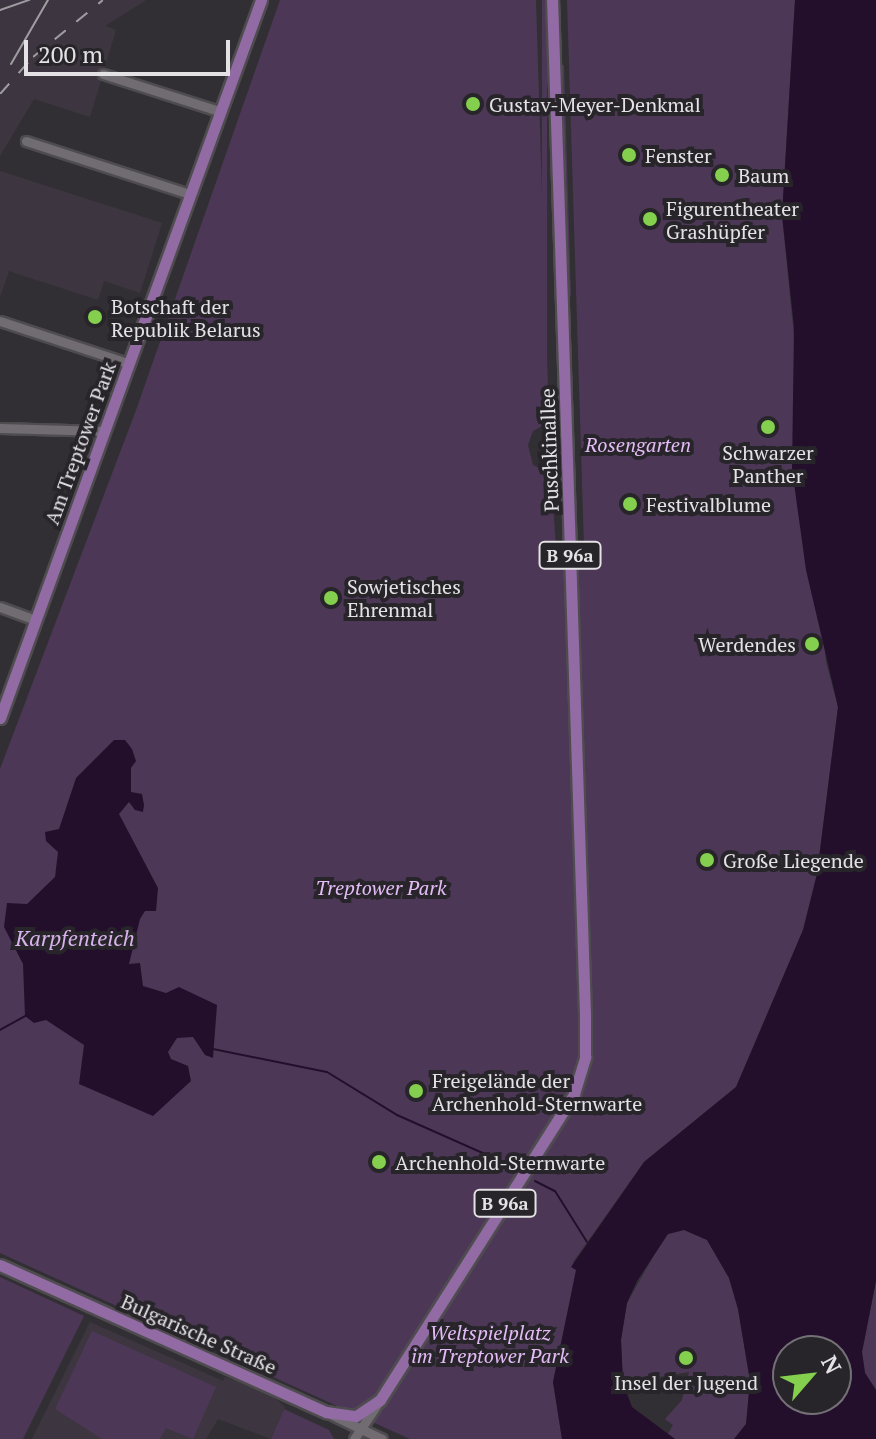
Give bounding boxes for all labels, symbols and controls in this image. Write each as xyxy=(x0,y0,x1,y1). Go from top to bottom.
scale bar xyxy=(28,24,234,74)
text: 200 m xyxy=(38,38,103,70)
place label: Gustav-Meyer-Denkmal xyxy=(489,92,701,116)
marker: Gustav-Meyer-Denkmal xyxy=(464,95,482,113)
place label: Fenster xyxy=(645,143,712,167)
marker: Fenster xyxy=(620,146,638,164)
place label: Baum xyxy=(738,163,789,187)
marker: Baum xyxy=(713,166,731,184)
place label: Figurentheater Grashüpfer xyxy=(666,196,799,243)
marker: Figurentheater Grashüpfer xyxy=(641,210,659,228)
place label: Botschaft der Republik Belarus xyxy=(111,294,261,341)
marker: Botschaft der Republik Belarus xyxy=(86,308,104,326)
street label: Am Treptower Park xyxy=(39,358,121,528)
street label: Puschkinallee xyxy=(535,388,563,512)
marker: Schwarzer Panther xyxy=(759,418,777,436)
park label: Rosengarten xyxy=(585,432,691,456)
place label: Schwarzer Panther xyxy=(722,440,814,487)
place label: Festivalblume xyxy=(646,492,771,516)
marker: Festivalblume xyxy=(621,495,639,513)
road number: B 96a xyxy=(538,541,602,569)
place label: Sowjetisches Ehrenmal xyxy=(347,574,461,621)
marker: Sowjetisches Ehrenmal xyxy=(322,589,340,607)
place label: Werdendes xyxy=(698,632,796,656)
marker: Werdendes xyxy=(803,635,821,653)
place label: Große Liegende xyxy=(723,848,864,872)
marker: Große Liegende xyxy=(698,851,716,869)
park label: Treptower Park xyxy=(315,875,447,899)
water label: Karpfenteich xyxy=(15,925,135,951)
place label: Freigelände der Archenhold-Sternwarte xyxy=(432,1068,642,1115)
marker: Freigelände der Archenhold-Sternwarte xyxy=(407,1082,425,1100)
place label: Archenhold-Sternwarte xyxy=(395,1150,605,1174)
marker: Archenhold-Sternwarte xyxy=(370,1153,388,1171)
road number: B 96a xyxy=(473,1189,537,1217)
street label: Bulgarische Straße xyxy=(118,1289,280,1379)
park label: Weltspielplatz im Treptower Park xyxy=(411,1320,569,1367)
north arrow xyxy=(772,1335,852,1415)
marker: Insel der Jugend xyxy=(677,1349,695,1367)
text: N xyxy=(815,1350,849,1379)
place label: Insel der Jugend xyxy=(614,1370,758,1394)

